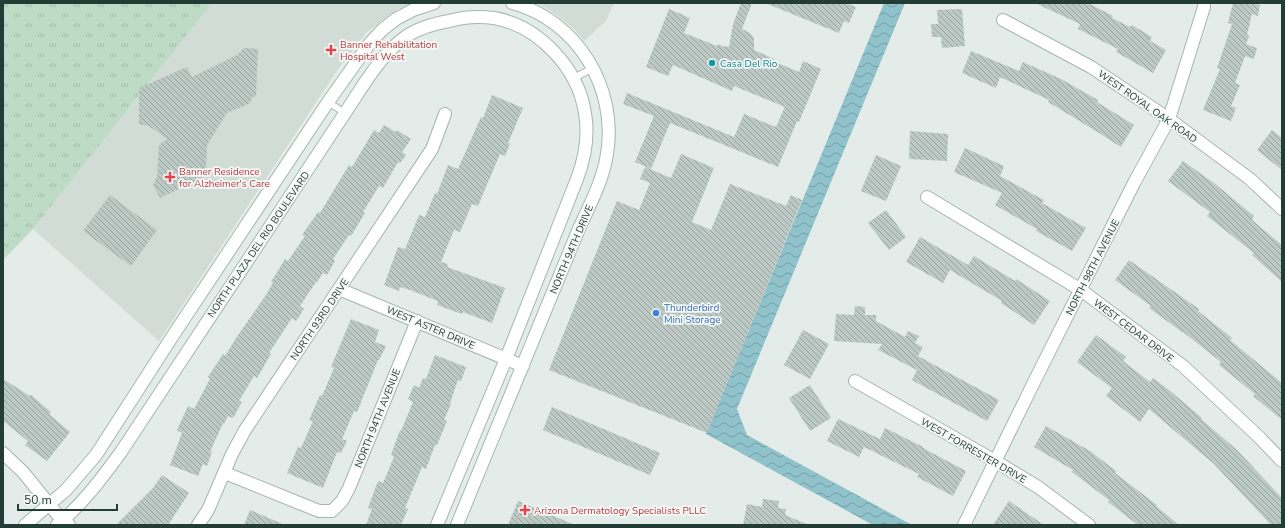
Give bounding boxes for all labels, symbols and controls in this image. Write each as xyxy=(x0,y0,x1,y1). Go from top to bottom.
place label: Banner Rehabilitation Hospital West xyxy=(340,38,437,64)
marker: Banner Rehabilitation Hospital West xyxy=(325,44,337,56)
place label: Casa Del Rio xyxy=(720,57,778,71)
marker: Casa Del Rio xyxy=(707,58,717,68)
street label: WEST ROYAL OAK ROAD xyxy=(1095,67,1200,146)
place label: Banner Residence for Alzheimer's Care xyxy=(179,165,270,191)
street label: NORTH PLAZA DEL RIO BOULEVARD xyxy=(205,169,313,320)
marker: Banner Residence for Alzheimer's Care xyxy=(164,171,176,183)
street label: NORTH 94TH DRIVE xyxy=(547,203,597,296)
street label: NORTH 98TH AVENUE xyxy=(1063,217,1123,318)
street label: NORTH 93RD DRIVE xyxy=(287,276,353,363)
street label: WEST CEDAR DRIVE xyxy=(1090,296,1177,366)
place label: Thunderbird Mini Storage xyxy=(664,301,721,327)
street label: WEST ASTER DRIVE xyxy=(384,303,477,353)
marker: Thunderbird Mini Storage xyxy=(651,308,661,318)
street label: NORTH 94TH AVENUE xyxy=(352,366,404,470)
street label: WEST FORRESTER DRIVE xyxy=(918,415,1029,487)
scale bar xyxy=(18,486,117,512)
text: 50 m xyxy=(24,492,52,508)
marker: Arizona Dermatology Specialists PLLC xyxy=(519,504,531,516)
place label: Arizona Dermatology Specialists PLLC xyxy=(534,504,706,518)

